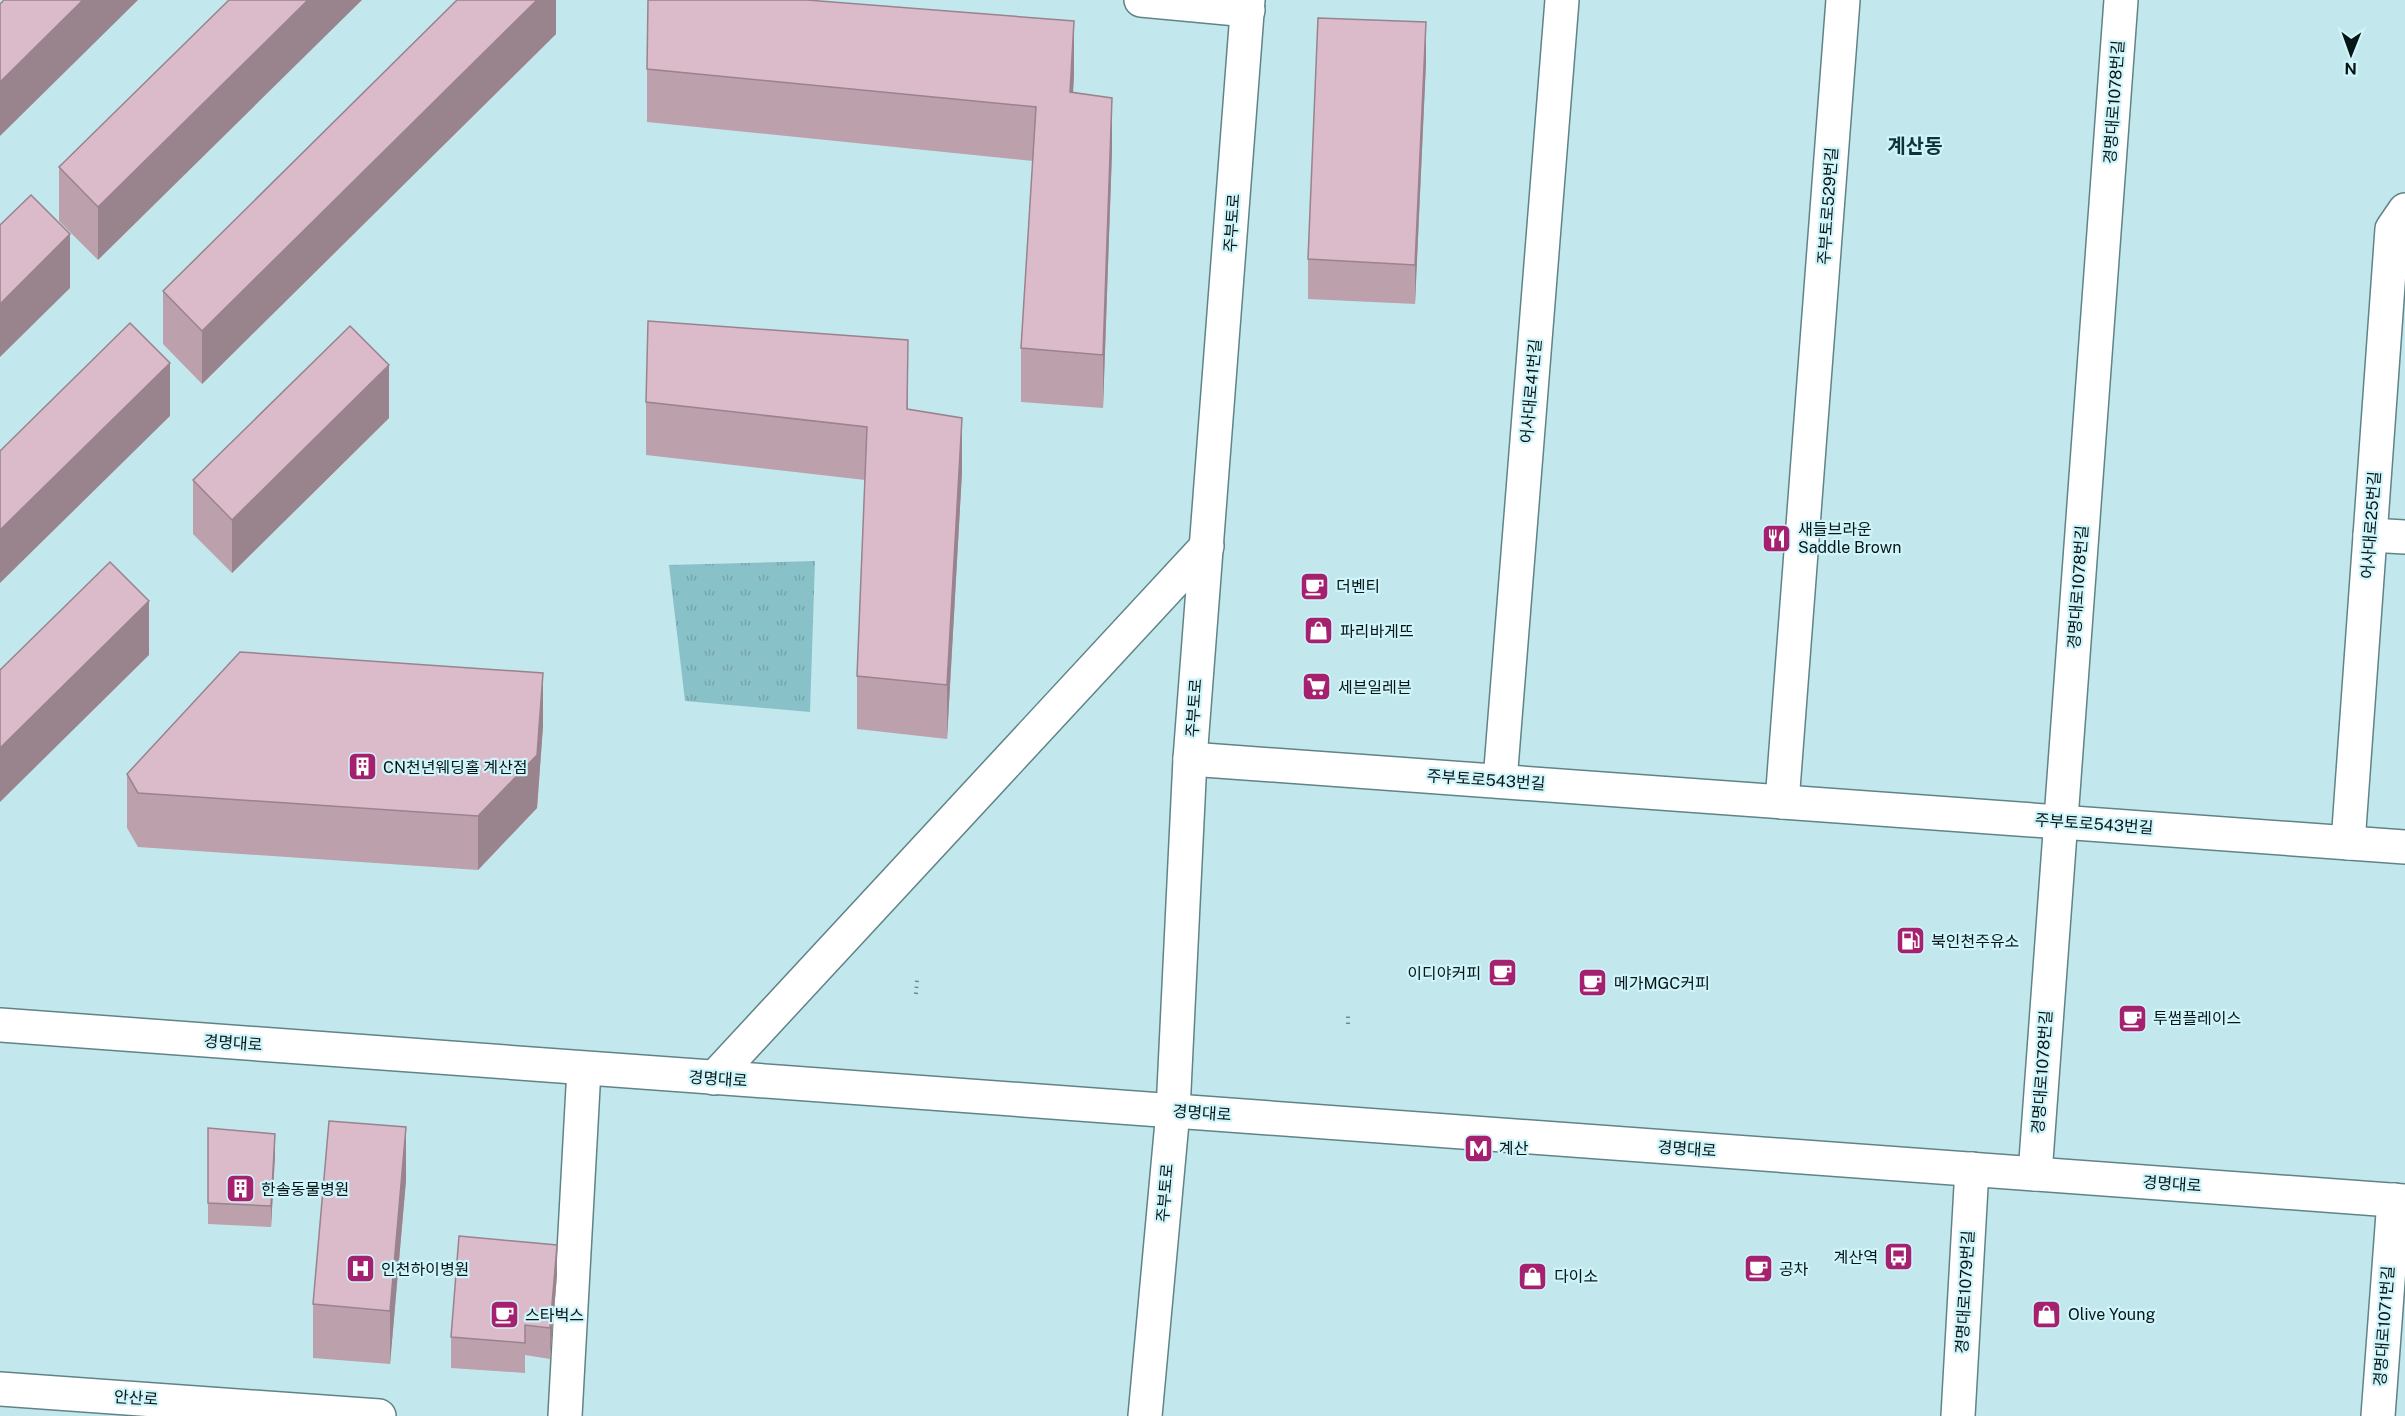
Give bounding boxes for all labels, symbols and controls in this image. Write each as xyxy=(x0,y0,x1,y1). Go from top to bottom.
north arrow xyxy=(2321,24,2381,84)
street label: 경명대로1078번길 xyxy=(2100,39,2128,165)
text: N xyxy=(2344,59,2357,78)
district label: 계산동 xyxy=(1887,134,1943,158)
street label: 주부토로529번길 xyxy=(1814,146,1842,266)
street label: 주부토로 xyxy=(1220,193,1244,253)
street label: 어사대로41번길 xyxy=(1517,338,1545,444)
street label: 어사대로25번길 xyxy=(2358,470,2384,580)
place label: 새들브라운 Saddle Brown xyxy=(1798,520,1902,557)
restaurant icon: 새들브라운 Saddle Brown xyxy=(1761,522,1793,554)
street label: 경명대로1078번길 xyxy=(2064,524,2092,650)
cafe icon: 더벤티 xyxy=(1299,570,1331,602)
place label: 더벤티 xyxy=(1336,577,1380,596)
shop icon: 파리바게뜨 xyxy=(1303,615,1335,647)
place label: 파리바게뜨 xyxy=(1340,622,1414,641)
supermarket icon: 세븐일레븐 xyxy=(1301,671,1333,703)
street label: 주부토로 xyxy=(1182,678,1206,738)
place label: 세븐일레븐 xyxy=(1338,678,1412,697)
building icon: CN천년웨딩홀 계산점 xyxy=(346,751,378,783)
place label: CN천년웨딩홀 계산점 xyxy=(383,758,528,777)
street label: 주부토로543번길 xyxy=(1426,766,1546,794)
street label: 주부토로543번길 xyxy=(2034,810,2154,838)
fuel station icon: 북인천주유소 xyxy=(1894,925,1926,957)
place label: 북인천주유소 xyxy=(1931,932,2019,951)
cafe icon: 이디야커피 xyxy=(1486,957,1518,989)
place label: 이디야커피 xyxy=(1407,964,1481,983)
cafe icon: 메가MGC커피 xyxy=(1577,967,1609,999)
place label: 메가MGC커피 xyxy=(1614,974,1710,993)
cafe icon: 투썸플레이스 xyxy=(2116,1002,2148,1034)
street label: 경명대로1078번길 xyxy=(2028,1009,2056,1135)
place label: 투썸플레이스 xyxy=(2153,1009,2241,1028)
street label: 경명대로 xyxy=(203,1031,263,1055)
street label: 경명대로 xyxy=(688,1067,748,1091)
street label: 경명대로 xyxy=(1172,1101,1232,1125)
metro station icon: 계산 xyxy=(1462,1132,1494,1164)
street label: 경명대로 xyxy=(1657,1137,1717,1161)
place label: 계산 xyxy=(1499,1139,1529,1158)
street label: 주부토로 xyxy=(1153,1163,1177,1223)
street label: 경명대로 xyxy=(2142,1172,2202,1196)
building icon: 한솔동물병원 xyxy=(224,1173,256,1205)
place label: 한솔동물병원 xyxy=(261,1180,349,1199)
street label: 경명대로1079번길 xyxy=(1952,1230,1978,1354)
bus stop icon: 계산역 xyxy=(1883,1241,1915,1273)
place label: 계산역 xyxy=(1834,1248,1878,1267)
hospital icon: 인천하이병원 xyxy=(344,1253,376,1285)
cafe icon: 공차 xyxy=(1742,1253,1774,1285)
place label: 인천하이병원 xyxy=(381,1260,469,1279)
shop icon: 다이소 xyxy=(1517,1260,1549,1292)
place label: 공차 xyxy=(1779,1260,1809,1279)
street label: 경명대로1071번길 xyxy=(2370,1265,2398,1387)
place label: 다이소 xyxy=(1554,1267,1598,1286)
shop icon: Olive Young xyxy=(2031,1298,2063,1330)
cafe icon: 스타벅스 xyxy=(488,1299,520,1331)
place label: Olive Young xyxy=(2068,1305,2155,1324)
place label: 스타벅스 xyxy=(525,1306,584,1325)
street label: 안산로 xyxy=(113,1387,159,1409)

